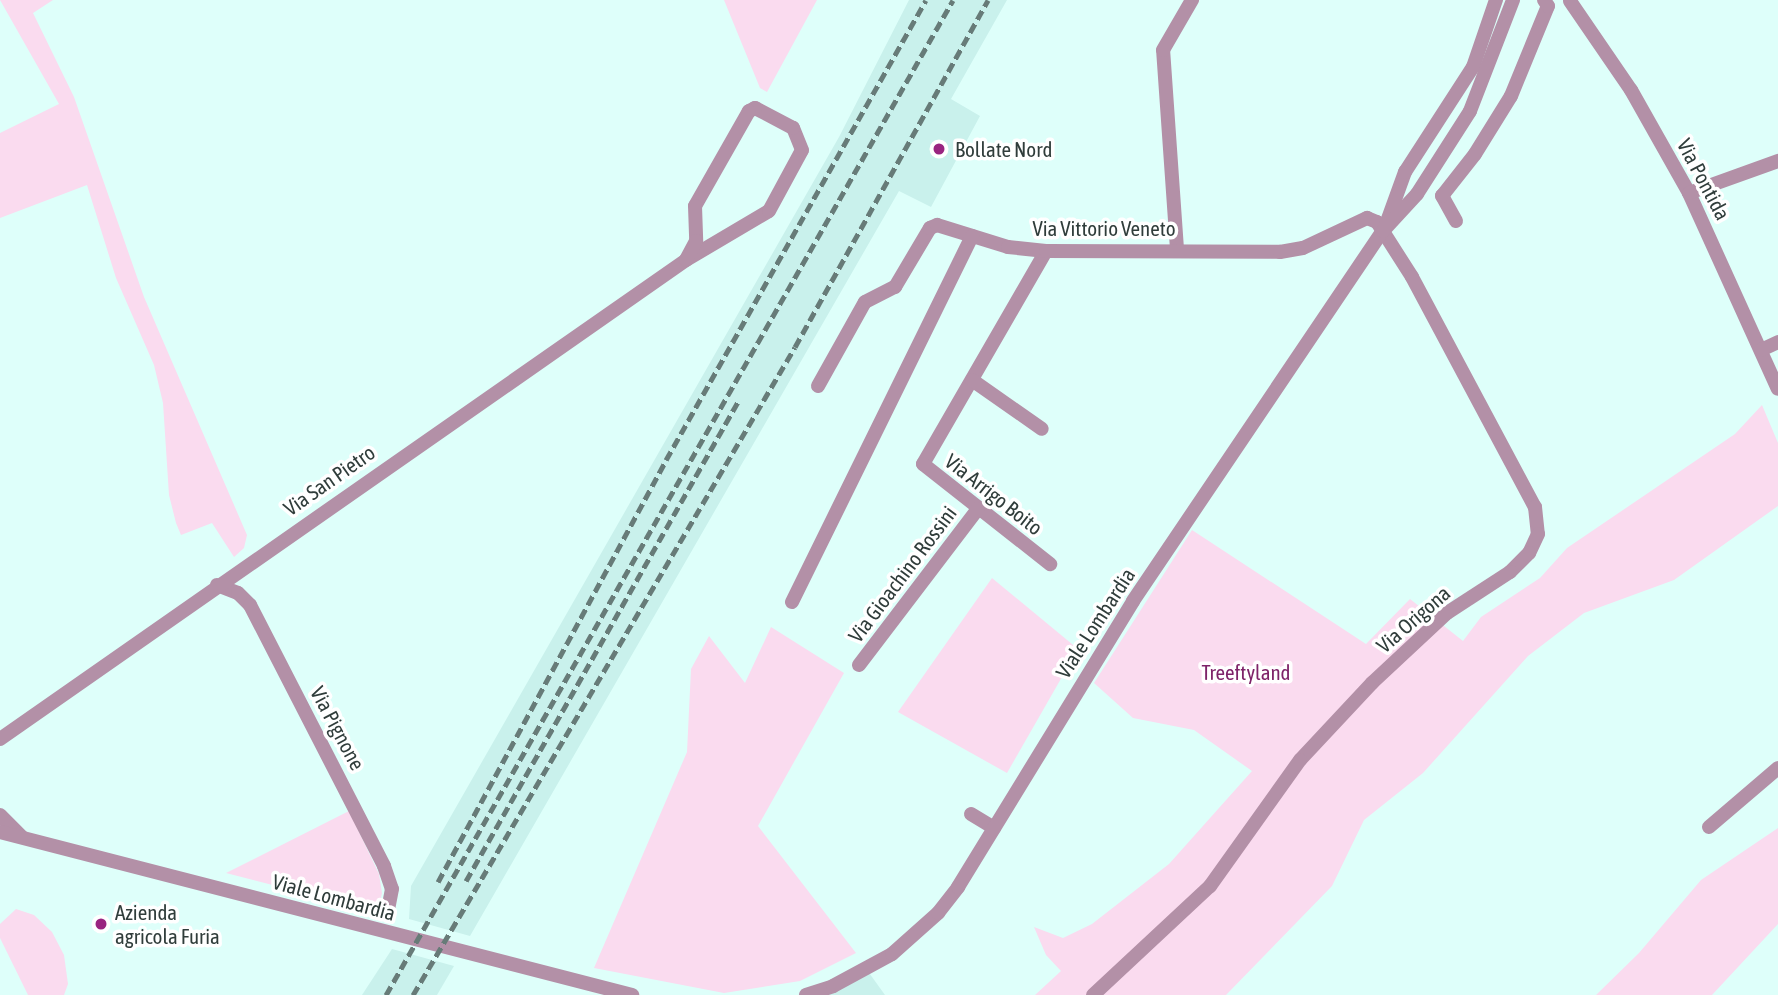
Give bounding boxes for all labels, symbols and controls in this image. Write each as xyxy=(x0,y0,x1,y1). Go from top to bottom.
street label: Via Pontida xyxy=(1672,134,1736,224)
place label: Bollate Nord xyxy=(955,136,1052,162)
marker: Bollate Nord xyxy=(929,139,949,159)
street label: Via Vittorio Veneto xyxy=(1032,215,1176,241)
street label: Via San Pietro xyxy=(278,439,380,521)
street label: Via Arrigo Boito xyxy=(940,448,1048,540)
street label: Via Gioachino Rossini xyxy=(843,501,961,647)
street label: Viale Lombardia xyxy=(1050,563,1140,683)
street label: Via Origona xyxy=(1371,580,1455,658)
park label: Treeftyland xyxy=(1201,659,1291,685)
street label: Via Pignone xyxy=(305,682,371,774)
street label: Viale Lombardia xyxy=(270,868,398,926)
place label: Azienda agricola Furia xyxy=(115,899,220,949)
marker: Azienda agricola Furia xyxy=(93,916,109,932)

